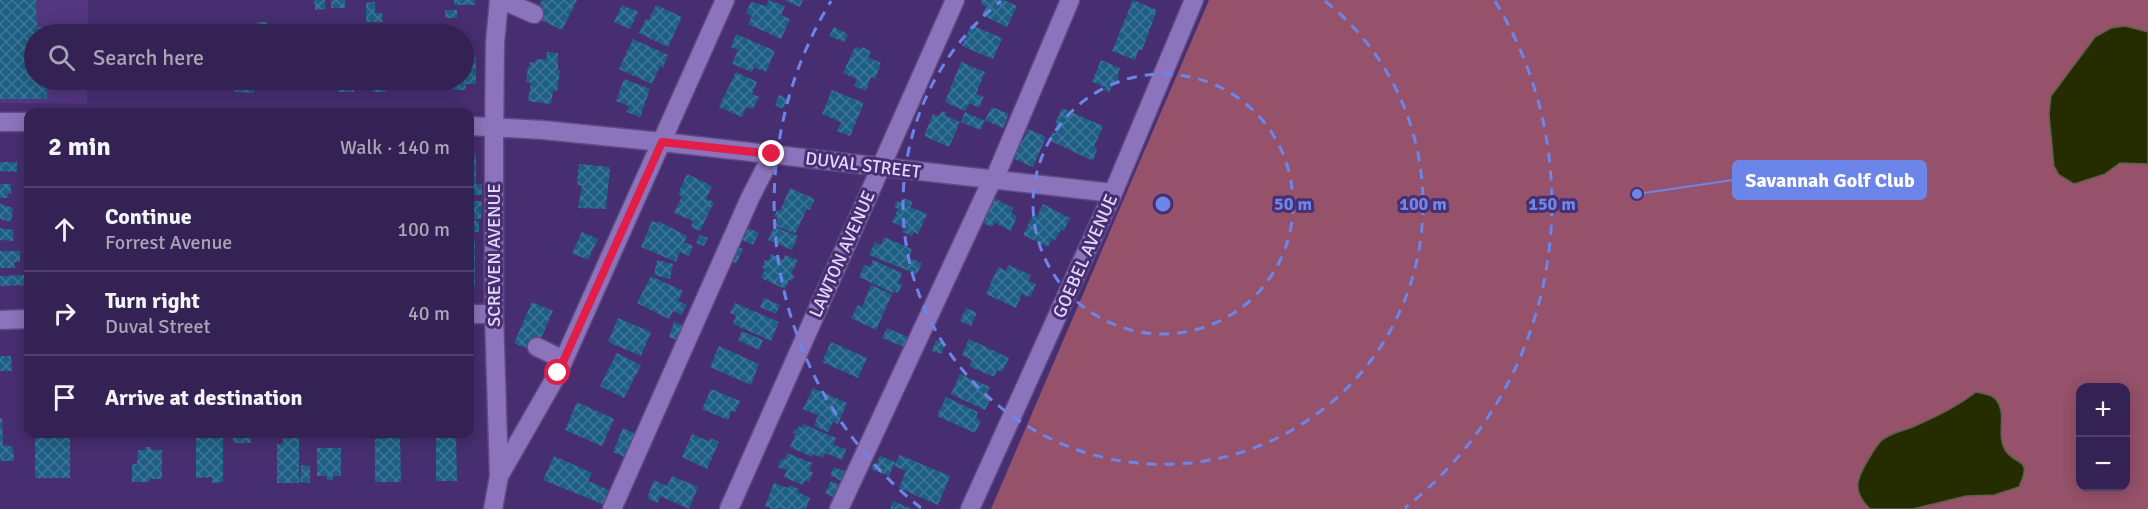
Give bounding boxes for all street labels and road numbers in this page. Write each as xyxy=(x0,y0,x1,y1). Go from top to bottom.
street label: DUVAL STREET xyxy=(804,147,922,183)
street label: SCREVEN AVENUE xyxy=(483,183,505,327)
street label: LAWTON AVENUE xyxy=(804,187,880,321)
street label: GOEBEL AVENUE xyxy=(1048,191,1122,321)

